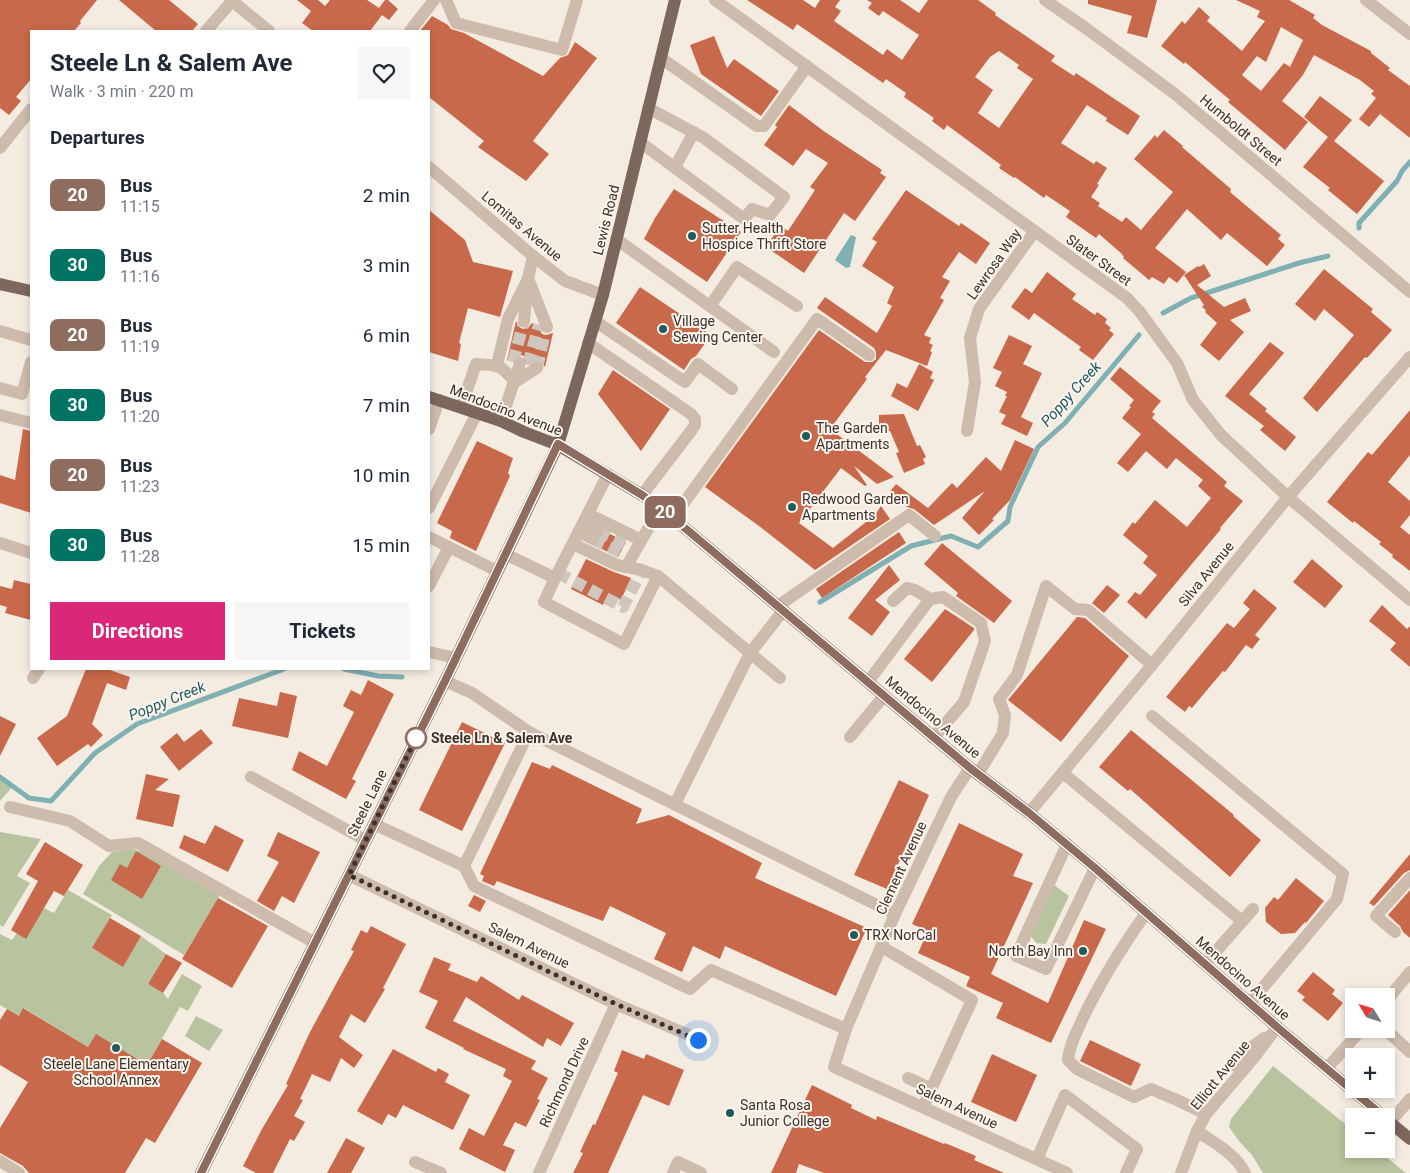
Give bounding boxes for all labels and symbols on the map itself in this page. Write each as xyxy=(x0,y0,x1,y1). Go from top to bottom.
street label: Humboldt Street xyxy=(1197,91,1286,169)
street label: Lewis Road xyxy=(590,183,622,257)
street label: Lomitas Avenue xyxy=(479,188,565,264)
place label: Sutter Health Hospice Thrift Store xyxy=(702,220,826,252)
street label: Lewrosa Way xyxy=(964,225,1024,302)
marker: Sutter Health Hospice Thrift Store xyxy=(686,230,698,242)
street label: Slater Street xyxy=(1063,231,1135,289)
place label: Village Sewing Center xyxy=(673,313,763,345)
marker: Village Sewing Center xyxy=(657,323,669,335)
water label: Poppy Creek xyxy=(1037,357,1105,430)
street label: Mendocino Avenue xyxy=(448,381,564,439)
place label: The Garden Apartments xyxy=(816,420,890,452)
marker: The Garden Apartments xyxy=(800,430,812,442)
place label: Redwood Garden Apartments xyxy=(802,491,909,523)
line badge: 20 xyxy=(642,496,688,528)
marker: Redwood Garden Apartments xyxy=(786,501,798,513)
street label: Silva Avenue xyxy=(1175,538,1237,610)
street label: Mendocino Avenue xyxy=(882,673,984,761)
water label: Poppy Creek xyxy=(126,677,209,725)
marker: Steele Ln & Salem Ave xyxy=(405,727,427,749)
place label: Steele Ln & Salem Ave xyxy=(431,730,573,746)
street label: Steele Lane xyxy=(344,767,390,839)
street label: Clement Avenue xyxy=(872,819,930,917)
street label: Salem Avenue xyxy=(486,918,572,972)
place label: TRX NorCal xyxy=(864,927,936,943)
marker: TRX NorCal xyxy=(848,929,860,941)
street label: Mendocino Avenue xyxy=(1193,933,1293,1023)
place label: North Bay Inn xyxy=(989,943,1073,959)
marker: North Bay Inn xyxy=(1077,945,1089,957)
north arrow xyxy=(1345,988,1395,1038)
your location xyxy=(686,1028,711,1053)
street label: Richmond Drive xyxy=(536,1034,592,1130)
street label: Elliott Avenue xyxy=(1187,1037,1253,1113)
marker: Steele Lane Elementary School Annex xyxy=(110,1042,122,1054)
place label: Steele Lane Elementary School Annex xyxy=(43,1056,189,1088)
street label: Salem Avenue xyxy=(914,1080,1000,1132)
place label: Santa Rosa Junior College xyxy=(740,1097,829,1129)
marker: Santa Rosa Junior College xyxy=(724,1107,736,1119)

